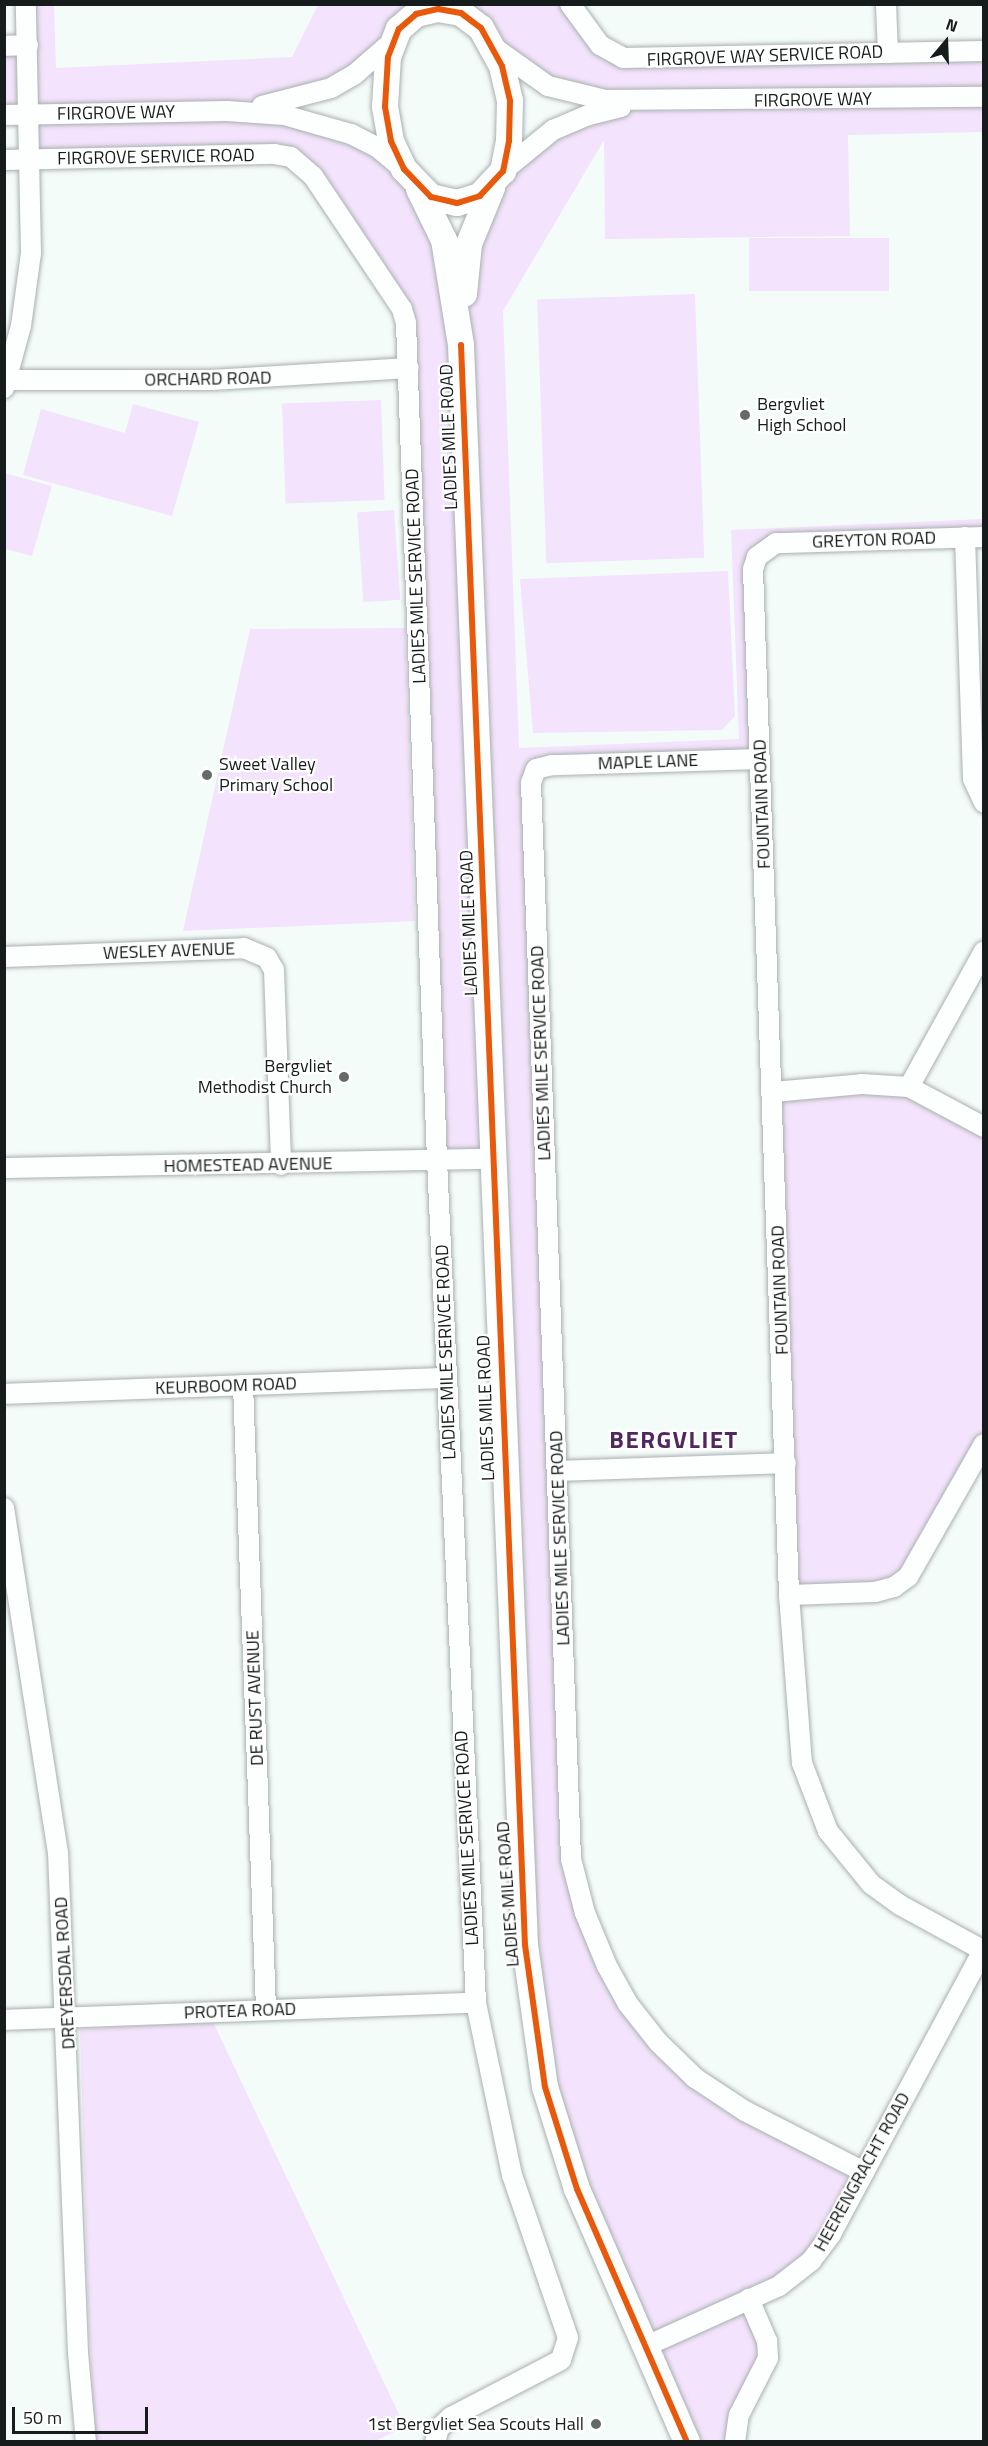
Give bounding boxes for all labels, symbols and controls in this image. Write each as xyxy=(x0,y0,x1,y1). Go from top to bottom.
north arrow xyxy=(916,12,976,72)
text: N xyxy=(943,12,961,38)
street label: FIRGROVE WAY SERVICE ROAD xyxy=(646,41,884,71)
street label: FIRGROVE WAY xyxy=(754,88,872,112)
street label: FIRGROVE WAY xyxy=(57,101,175,125)
street label: FIRGROVE SERVICE ROAD xyxy=(57,144,255,170)
street label: LADIES MILE ROAD xyxy=(436,364,462,510)
street label: ORCHARD ROAD xyxy=(144,367,272,391)
place label: Bergvliet High School xyxy=(757,394,846,436)
marker: Bergvliet High School xyxy=(738,408,752,422)
street label: LADIES MILE SERVICE ROAD xyxy=(401,468,431,684)
street label: GREYTON ROAD xyxy=(812,527,936,553)
street label: FOUNTAIN ROAD xyxy=(749,739,775,869)
street label: MAPLE LANE xyxy=(597,749,699,775)
place label: Sweet Valley Primary School xyxy=(219,754,333,796)
marker: Sweet Valley Primary School xyxy=(200,768,214,782)
street label: LADIES MILE ROAD xyxy=(456,850,482,996)
street label: WESLEY AVENUE xyxy=(103,938,235,964)
street label: LADIES MILE SERVICE ROAD xyxy=(526,945,556,1161)
place label: Bergvliet Methodist Church xyxy=(198,1056,332,1098)
marker: Bergvliet Methodist Church xyxy=(337,1070,351,1084)
street label: HOMESTEAD AVENUE xyxy=(163,1153,333,1177)
street label: FOUNTAIN ROAD xyxy=(767,1225,793,1355)
street label: LADIES MILE SERIVCE ROAD xyxy=(431,1244,461,1460)
street label: LADIES MILE ROAD xyxy=(473,1335,499,1481)
street label: KEURBOOM ROAD xyxy=(155,1373,297,1399)
district label: BERGVLIET xyxy=(609,1426,739,1454)
street label: LADIES MILE SERVICE ROAD xyxy=(545,1430,575,1646)
street label: DE RUST AVENUE xyxy=(242,1630,268,1766)
street label: LADIES MILE SERIVCE ROAD xyxy=(451,1730,483,1946)
street label: LADIES MILE ROAD xyxy=(492,1820,524,1968)
street label: DREYERSDAL ROAD xyxy=(50,1896,80,2050)
street label: PROTEA ROAD xyxy=(183,1998,297,2024)
street label: HEERENGRACHT ROAD xyxy=(809,2089,915,2255)
scale bar xyxy=(15,2395,152,2433)
text: 50 m xyxy=(23,2404,62,2431)
place label: 1st Bergvliet Sea Scouts Hall xyxy=(367,2413,584,2435)
marker: 1st Bergvliet Sea Scouts Hall xyxy=(589,2417,603,2431)

